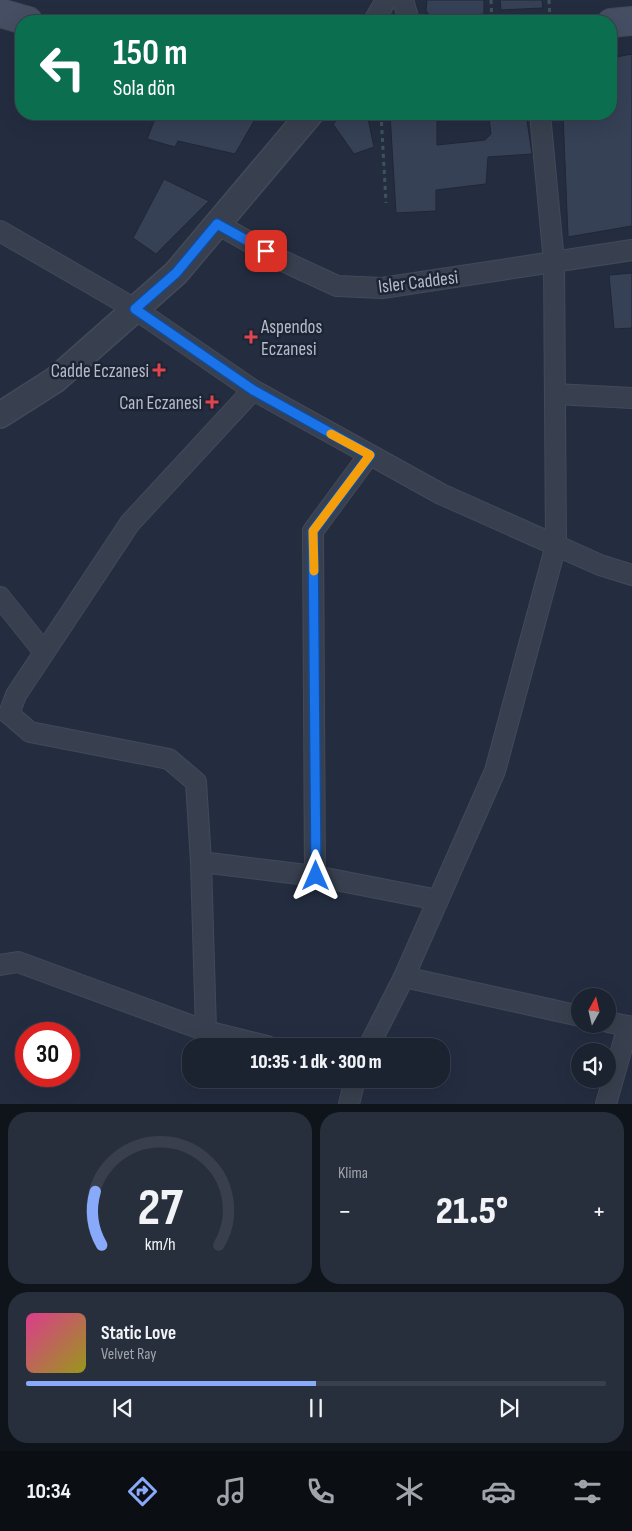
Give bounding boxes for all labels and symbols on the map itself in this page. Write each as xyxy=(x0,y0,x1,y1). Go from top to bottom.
pin xyxy=(245,230,287,272)
street label: Isler Caddesi xyxy=(377,266,459,299)
place label: Aspendos Eczanesi xyxy=(260,316,322,361)
marker: Aspendos Eczanesi xyxy=(245,331,257,343)
place label: Cadde Eczanesi xyxy=(51,360,149,383)
marker: Cadde Eczanesi xyxy=(153,364,165,376)
place label: Can Eczanesi xyxy=(119,392,202,415)
marker: Can Eczanesi xyxy=(206,396,218,408)
position arrow xyxy=(289,849,341,901)
north arrow xyxy=(571,988,616,1032)
speed limit sign: 30 xyxy=(15,1022,80,1087)

